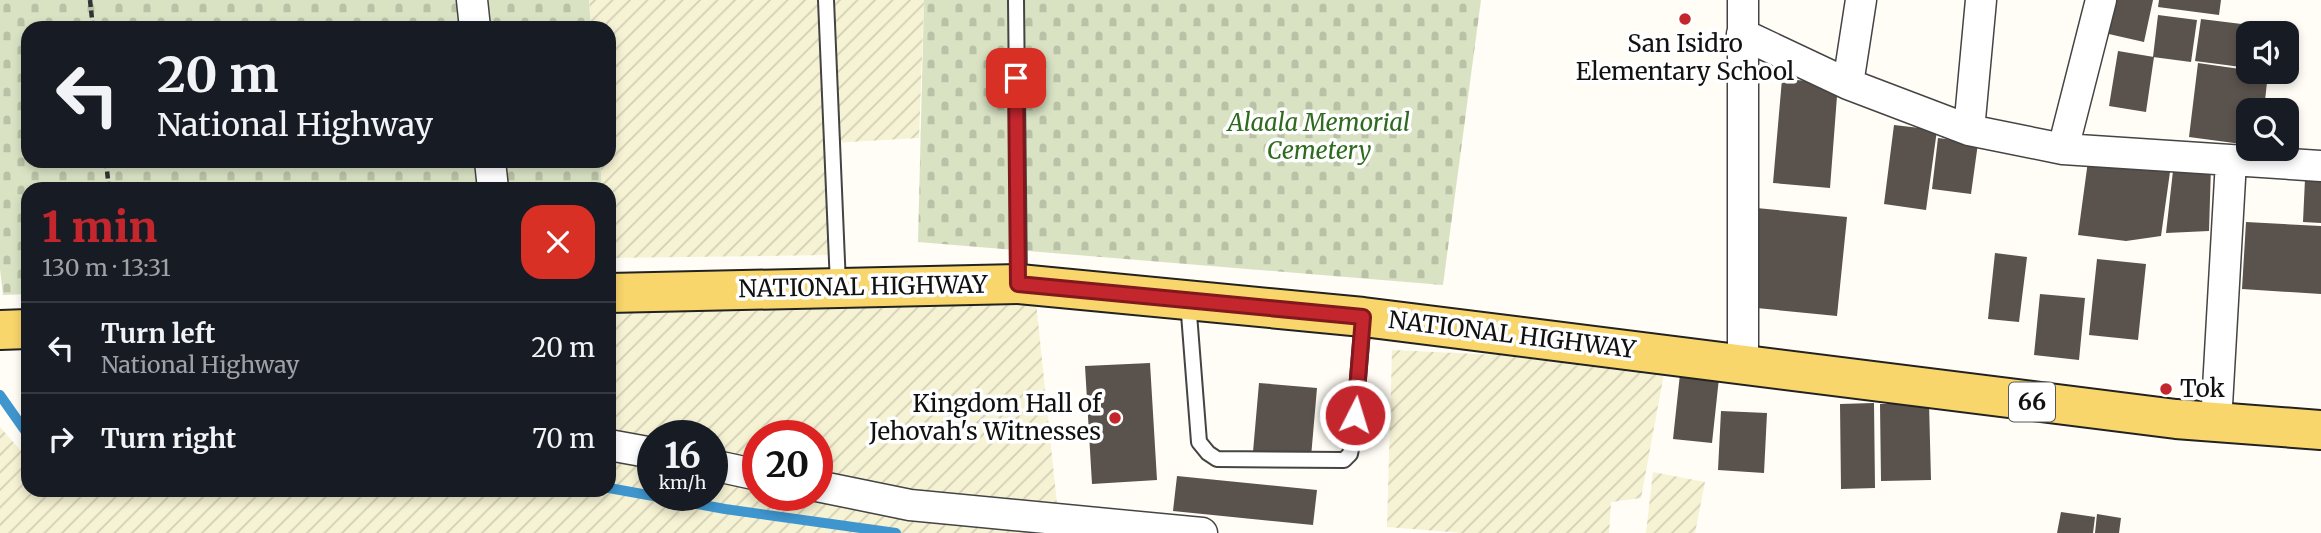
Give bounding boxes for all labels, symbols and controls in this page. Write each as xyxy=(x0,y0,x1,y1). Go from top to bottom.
marker: San Isidro Elementary School xyxy=(1677,11,1693,27)
map controls xyxy=(2236,21,2299,161)
button: sound xyxy=(2236,21,2299,84)
place label: San Isidro Elementary School xyxy=(1576,28,1794,87)
text: 20 m xyxy=(157,44,278,105)
pin xyxy=(986,48,1046,108)
icon: left xyxy=(42,49,133,140)
icon: arrive xyxy=(997,59,1035,97)
button: search xyxy=(2236,98,2299,161)
text: National Highway xyxy=(157,105,433,145)
park label: Alaala Memorial Cemetery xyxy=(1226,107,1410,166)
text: 1 min xyxy=(42,201,157,253)
button: close xyxy=(521,205,595,279)
text: 130 m · 13:31 xyxy=(42,253,171,282)
street label: NATIONAL HIGHWAY xyxy=(738,269,988,304)
street label: NATIONAL HIGHWAY xyxy=(1387,304,1638,365)
text: Turn left xyxy=(101,317,215,350)
icon: left xyxy=(42,329,80,367)
text: 20 m xyxy=(531,331,595,364)
text: National Highway xyxy=(101,350,299,379)
place label: Tok xyxy=(2180,373,2226,404)
position arrow xyxy=(1318,378,1392,452)
marker: Tok xyxy=(2158,381,2174,397)
road number: 66 xyxy=(2009,382,2055,422)
place label: Kingdom Hall of Jehovah's Witnesses xyxy=(868,388,1102,447)
marker: Kingdom Hall of Jehovah's Witnesses xyxy=(1107,410,1123,426)
icon: right xyxy=(42,420,80,458)
speed limit sign: 20 xyxy=(742,420,833,511)
text: Turn right xyxy=(101,422,236,455)
text: 70 m xyxy=(532,422,595,455)
text: 16 xyxy=(664,434,701,478)
text: km/h xyxy=(659,471,706,494)

